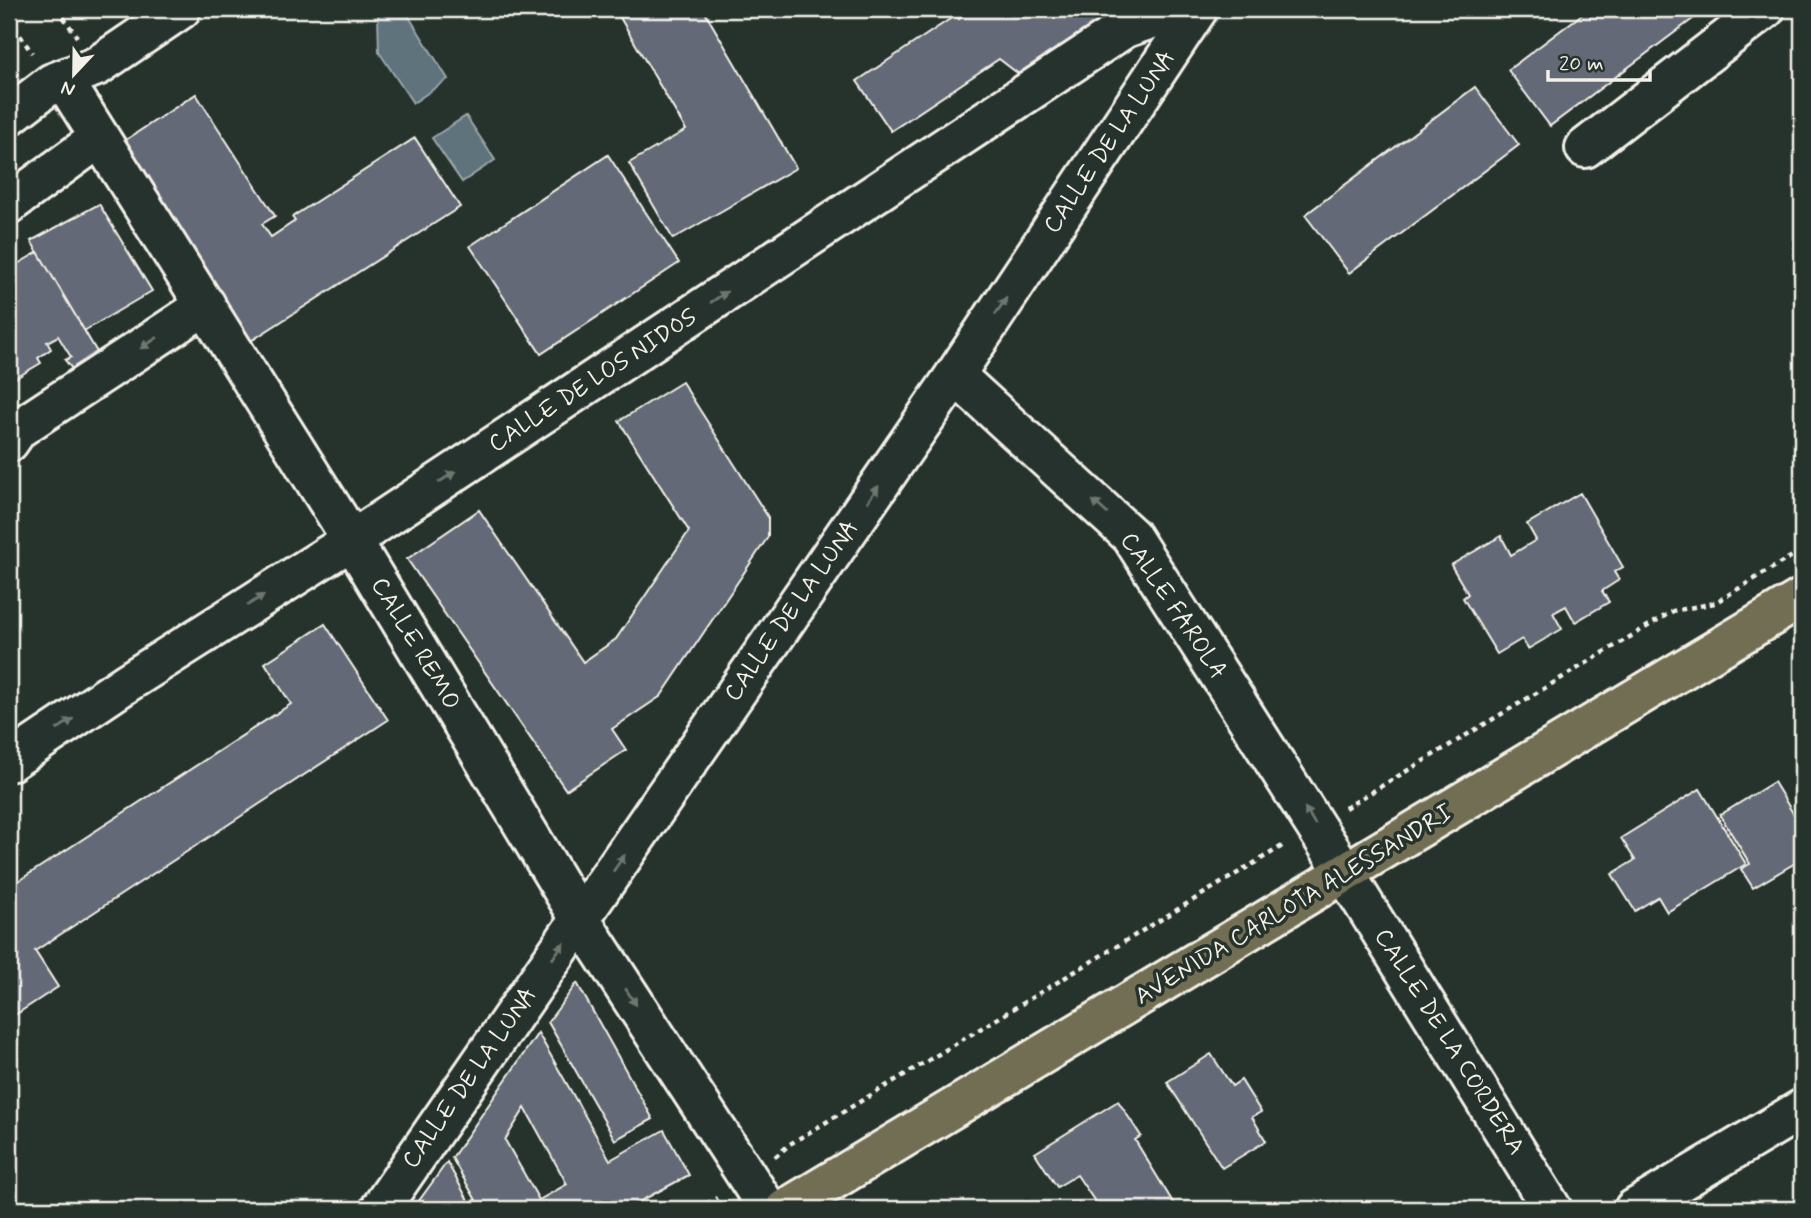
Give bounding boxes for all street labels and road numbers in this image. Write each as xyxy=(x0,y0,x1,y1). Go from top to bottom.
street label: CALLE DE LA LUNA xyxy=(1037,44,1183,240)
street label: CALLE DE LOS NIDOS xyxy=(483,302,703,460)
street label: CALLE DE LA LUNA xyxy=(718,514,866,708)
street label: CALLE FAROLA xyxy=(1112,527,1234,685)
street label: CALLE REMO xyxy=(363,572,467,716)
street label: AVENIDA CARLOTA ALESSANDRI xyxy=(1129,798,1459,1012)
street label: CALLE DE LA CORDERA xyxy=(1367,923,1531,1161)
street label: CALLE DE LA LUNA xyxy=(396,981,544,1175)

